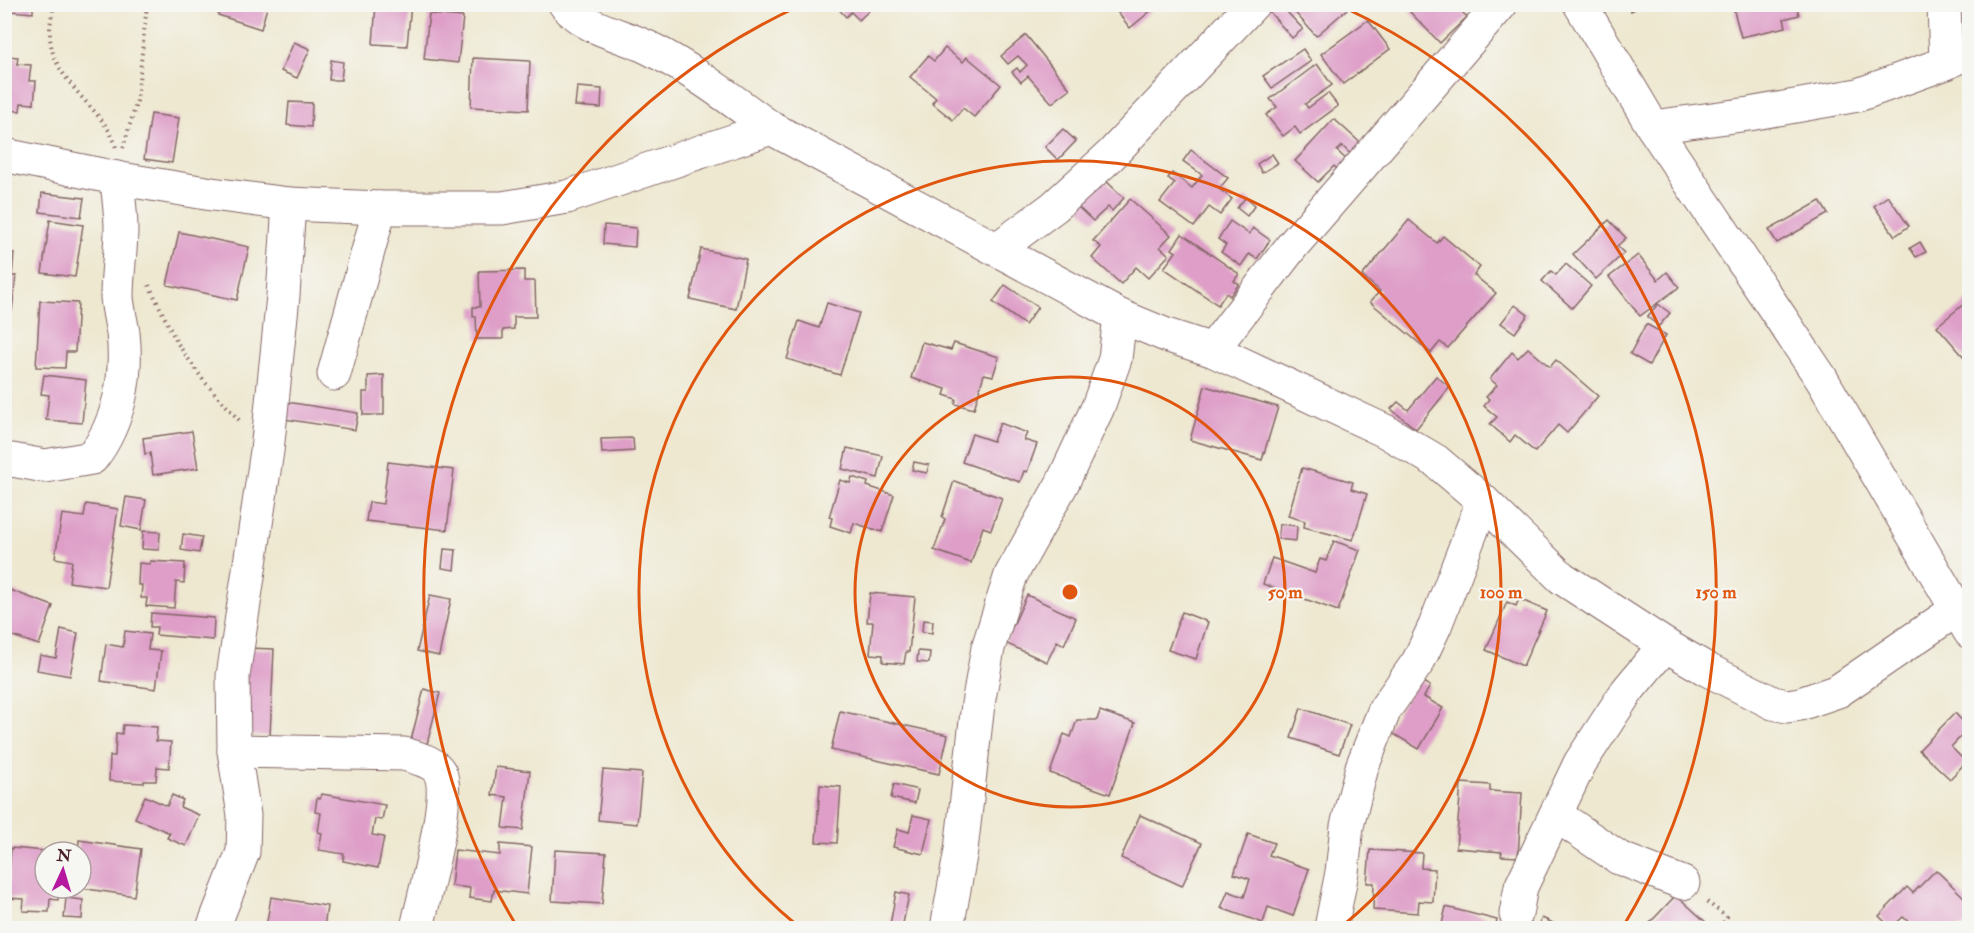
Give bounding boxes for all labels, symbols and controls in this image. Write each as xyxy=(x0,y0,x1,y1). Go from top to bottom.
text: 50 m xyxy=(1268,581,1303,604)
text: 100 m xyxy=(1480,581,1523,604)
text: 150 m xyxy=(1695,581,1738,604)
centre of rings xyxy=(1060,582,1080,602)
north arrow xyxy=(33,840,93,900)
text: N xyxy=(55,845,72,867)

